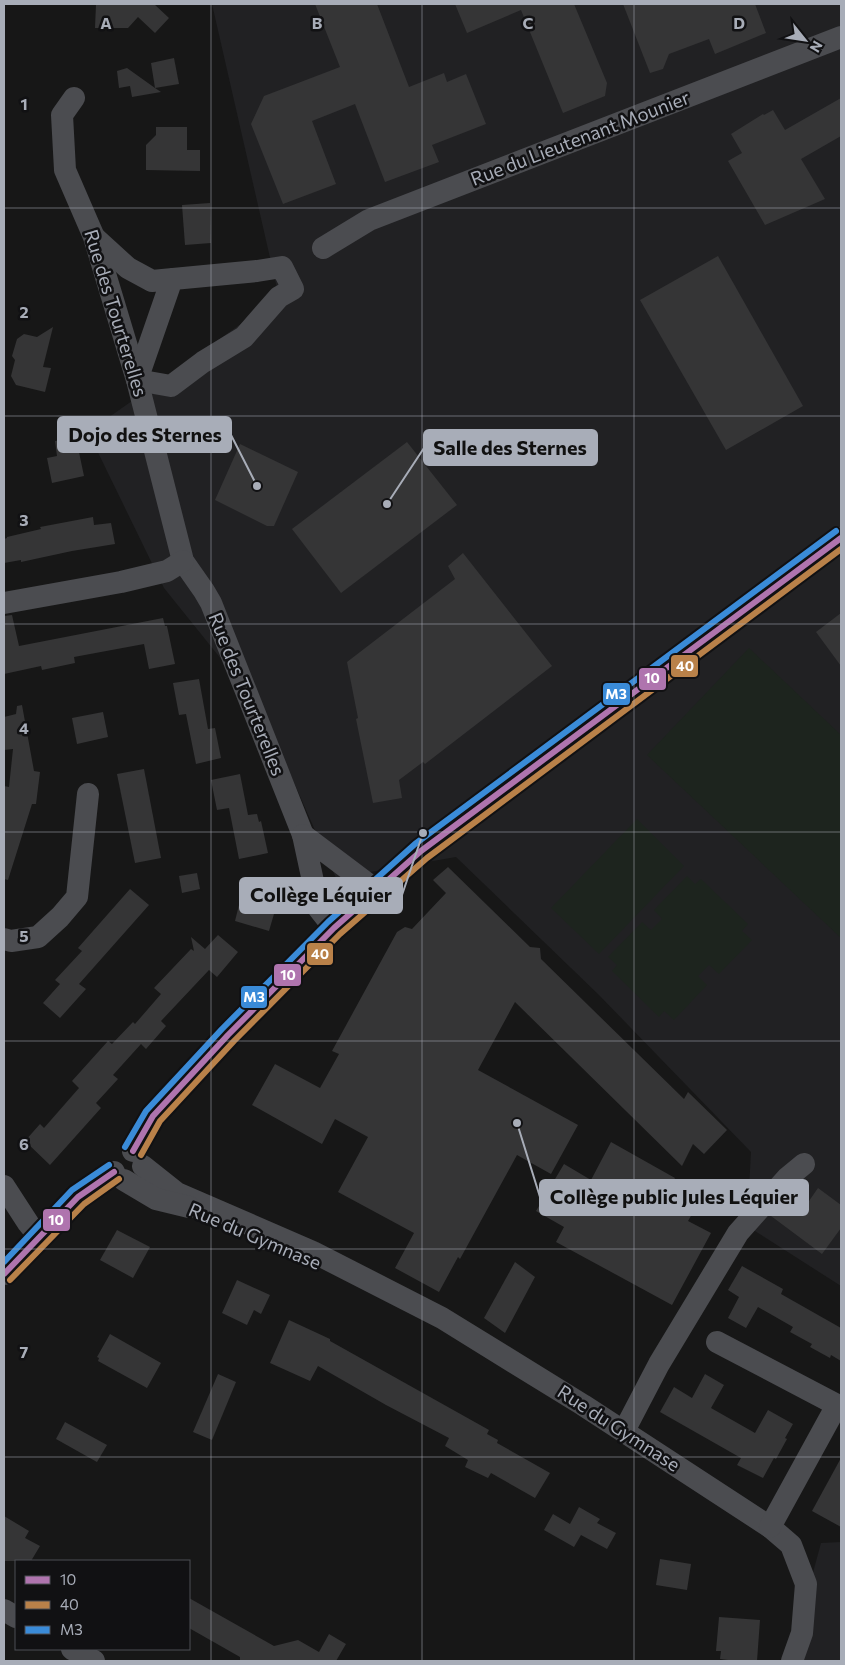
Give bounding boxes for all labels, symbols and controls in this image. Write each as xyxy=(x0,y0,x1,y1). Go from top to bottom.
text: A xyxy=(100,13,112,32)
text: B xyxy=(312,13,323,32)
text: C xyxy=(523,13,534,32)
text: D xyxy=(733,13,745,32)
north arrow xyxy=(780,15,830,65)
text: N xyxy=(807,38,827,56)
street label: Rue du Lieutenant Mounier xyxy=(467,85,693,190)
text: 1 xyxy=(20,94,28,113)
street label: Rue des Tourterelles xyxy=(80,226,153,399)
text: 2 xyxy=(19,302,29,321)
callout: Dojo des Sternes xyxy=(58,417,231,452)
text: Dojo des Sternes xyxy=(68,422,222,446)
callout: Salle des Sternes xyxy=(424,430,597,465)
text: Salle des Sternes xyxy=(433,435,587,459)
text: 3 xyxy=(19,510,29,529)
street label: Rue des Tourterelles xyxy=(204,609,291,779)
line badge: 40 xyxy=(670,654,699,678)
text: 40 xyxy=(676,657,694,674)
line badge: 10 xyxy=(638,667,667,691)
text: 10 xyxy=(644,669,660,686)
line badge: M3 xyxy=(602,682,631,706)
text: M3 xyxy=(605,685,627,702)
text: 4 xyxy=(19,718,29,737)
callout: Collège Léquier xyxy=(240,878,402,913)
text: Collège Léquier xyxy=(250,882,392,906)
text: 5 xyxy=(19,926,29,945)
line badge: 40 xyxy=(306,942,334,966)
text: 40 xyxy=(311,945,329,962)
line badge: 10 xyxy=(273,963,302,987)
text: 10 xyxy=(280,966,296,983)
line badge: M3 xyxy=(240,985,268,1009)
text: M3 xyxy=(243,988,265,1005)
text: 6 xyxy=(19,1134,29,1153)
callout: Collège public Jules Léquier xyxy=(540,1180,808,1215)
text: Collège public Jules Léquier xyxy=(550,1184,798,1208)
street label: Rue du Gymnase xyxy=(186,1197,325,1274)
line badge: 10 xyxy=(42,1208,71,1232)
text: 10 xyxy=(48,1211,64,1228)
text: 7 xyxy=(20,1342,29,1361)
street label: Rue du Gymnase xyxy=(554,1379,685,1476)
legend xyxy=(15,1560,190,1650)
text: 10 xyxy=(60,1570,76,1588)
text: 40 xyxy=(60,1595,79,1613)
text: M3 xyxy=(60,1620,83,1638)

